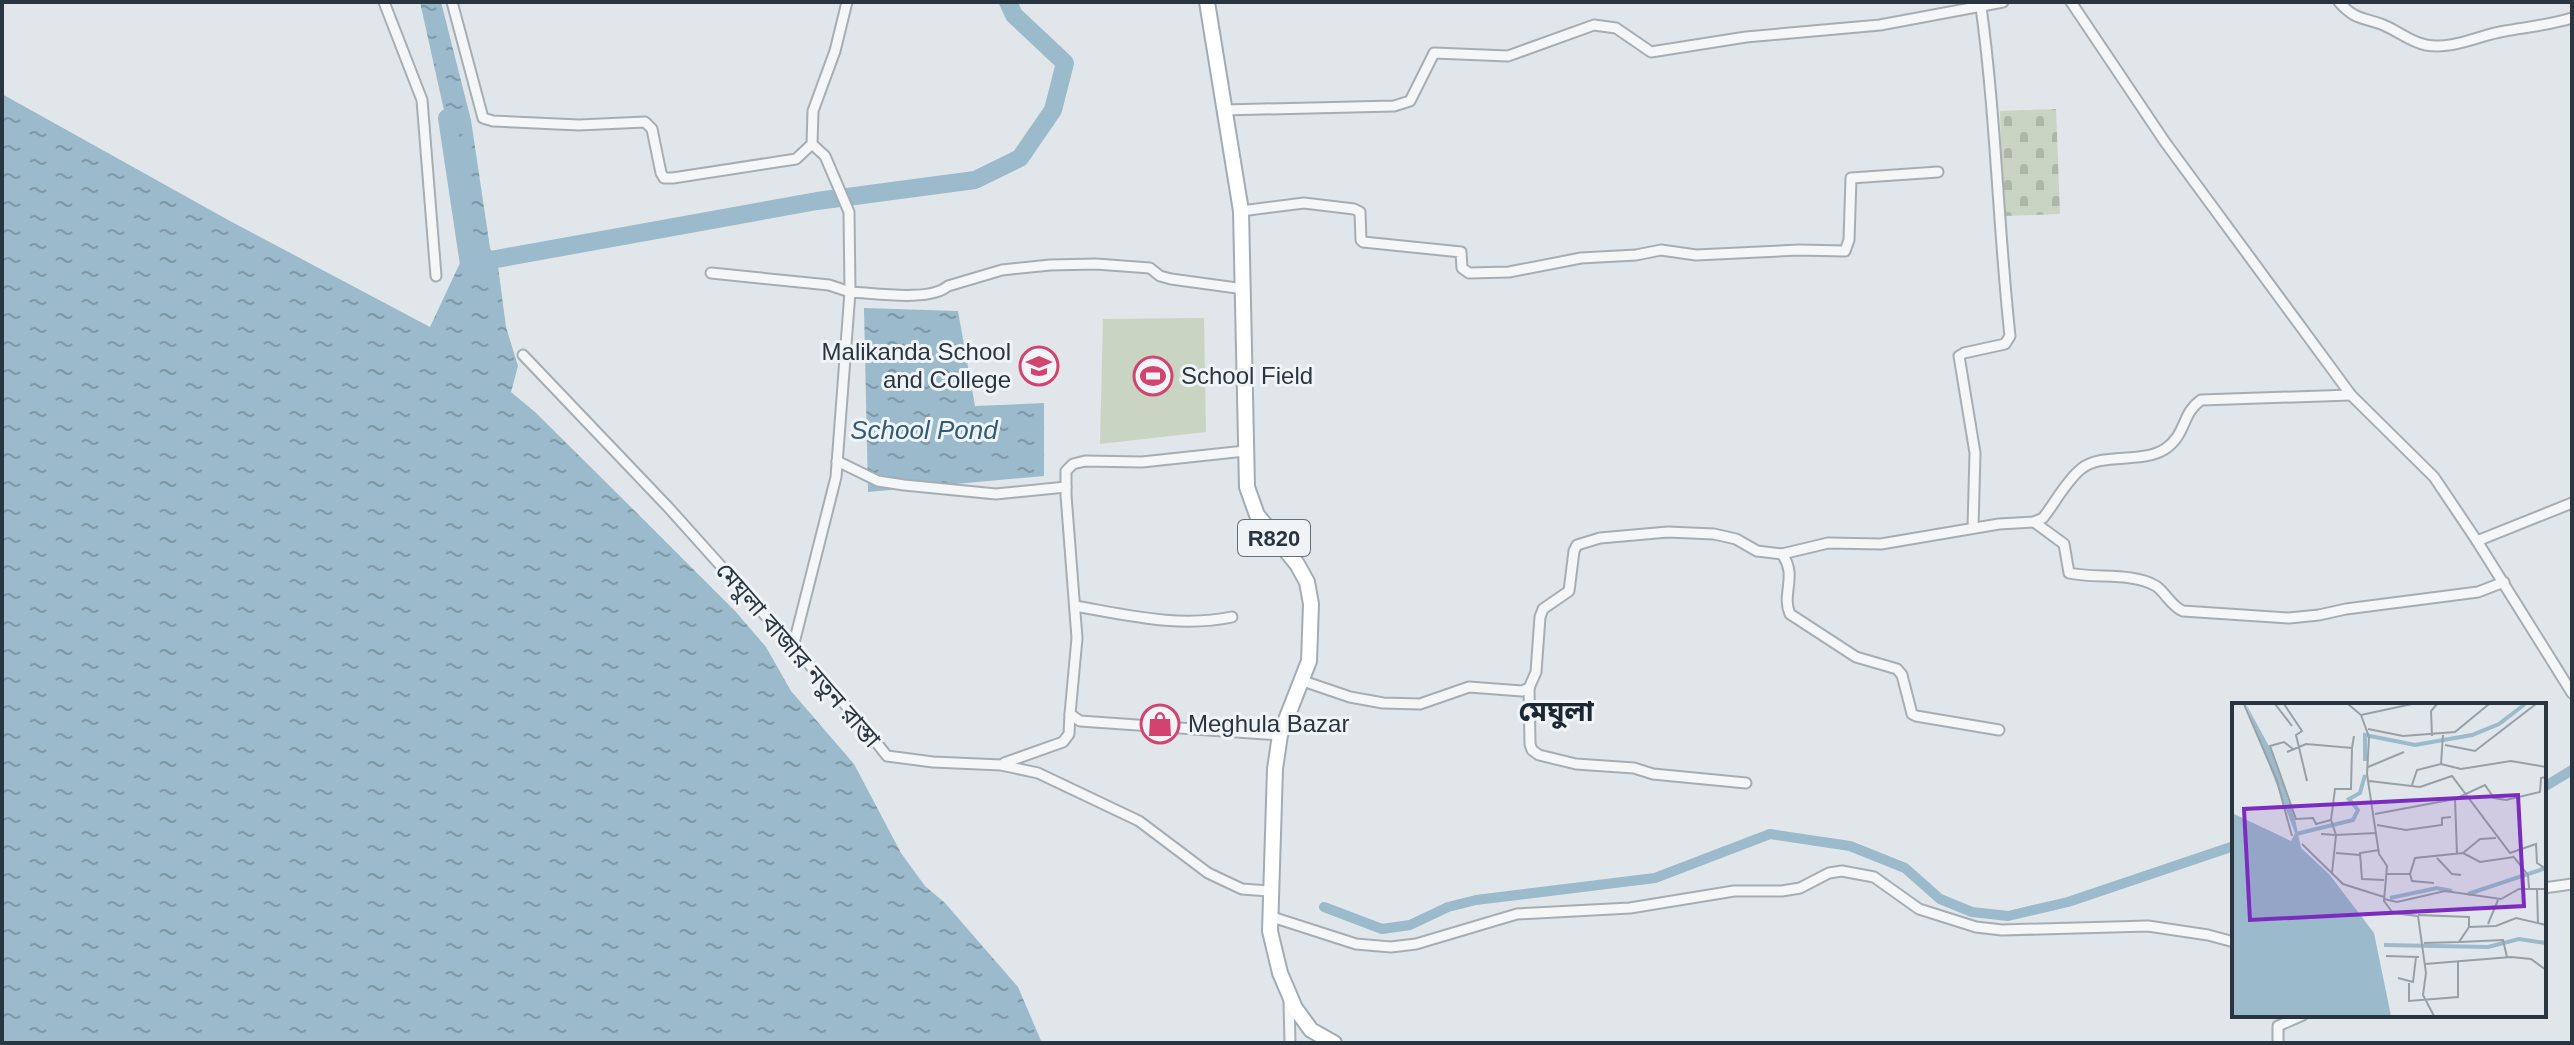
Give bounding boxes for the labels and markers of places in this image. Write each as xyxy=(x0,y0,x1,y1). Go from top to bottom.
place label: Malikanda School and College xyxy=(822,338,1011,393)
school or university icon: Malikanda School and College xyxy=(1018,345,1060,387)
sports icon: School Field xyxy=(1132,355,1174,397)
place label: School Field xyxy=(1181,362,1313,389)
shop icon: Meghula Bazar xyxy=(1139,703,1181,745)
place label: Meghula Bazar xyxy=(1188,710,1349,737)

